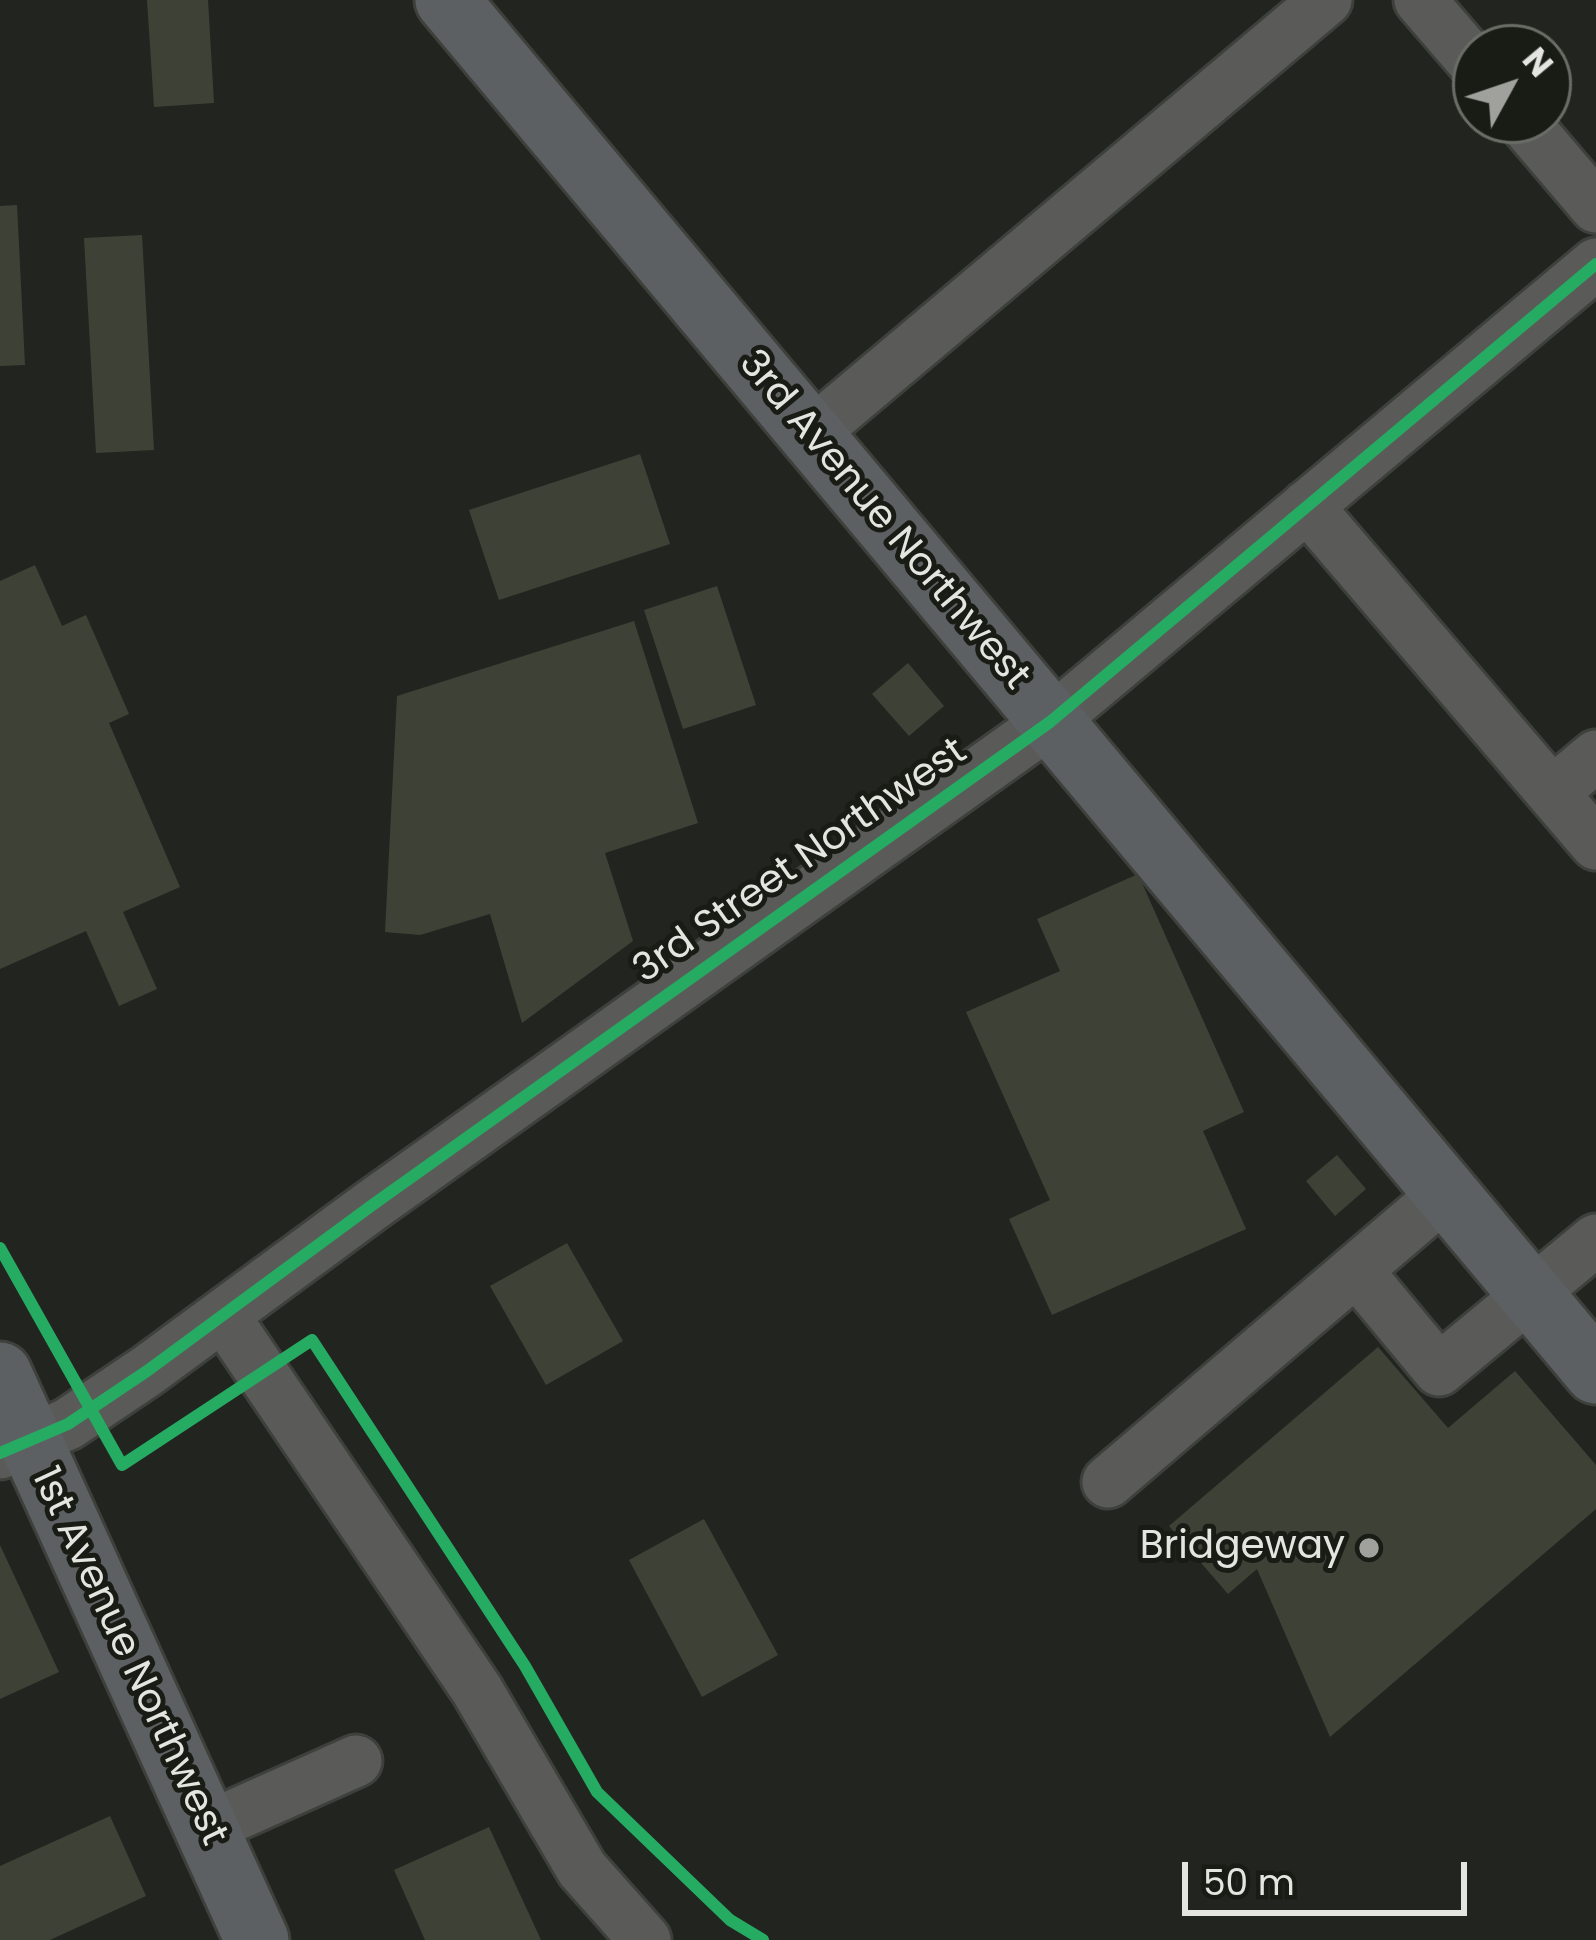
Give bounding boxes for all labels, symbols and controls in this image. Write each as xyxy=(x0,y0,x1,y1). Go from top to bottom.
north arrow xyxy=(1452,24,1572,144)
text: N xyxy=(1512,38,1564,87)
street label: 3rd Avenue Northwest xyxy=(728,342,1038,700)
street label: 3rd Street Northwest xyxy=(626,729,976,995)
street label: 1st Avenue Northwest xyxy=(20,1461,236,1853)
place label: Bridgeway xyxy=(1140,1525,1345,1571)
marker: Bridgeway xyxy=(1356,1535,1382,1561)
scale bar xyxy=(1188,1838,1473,1912)
text: 50 m xyxy=(1203,1857,1295,1908)

